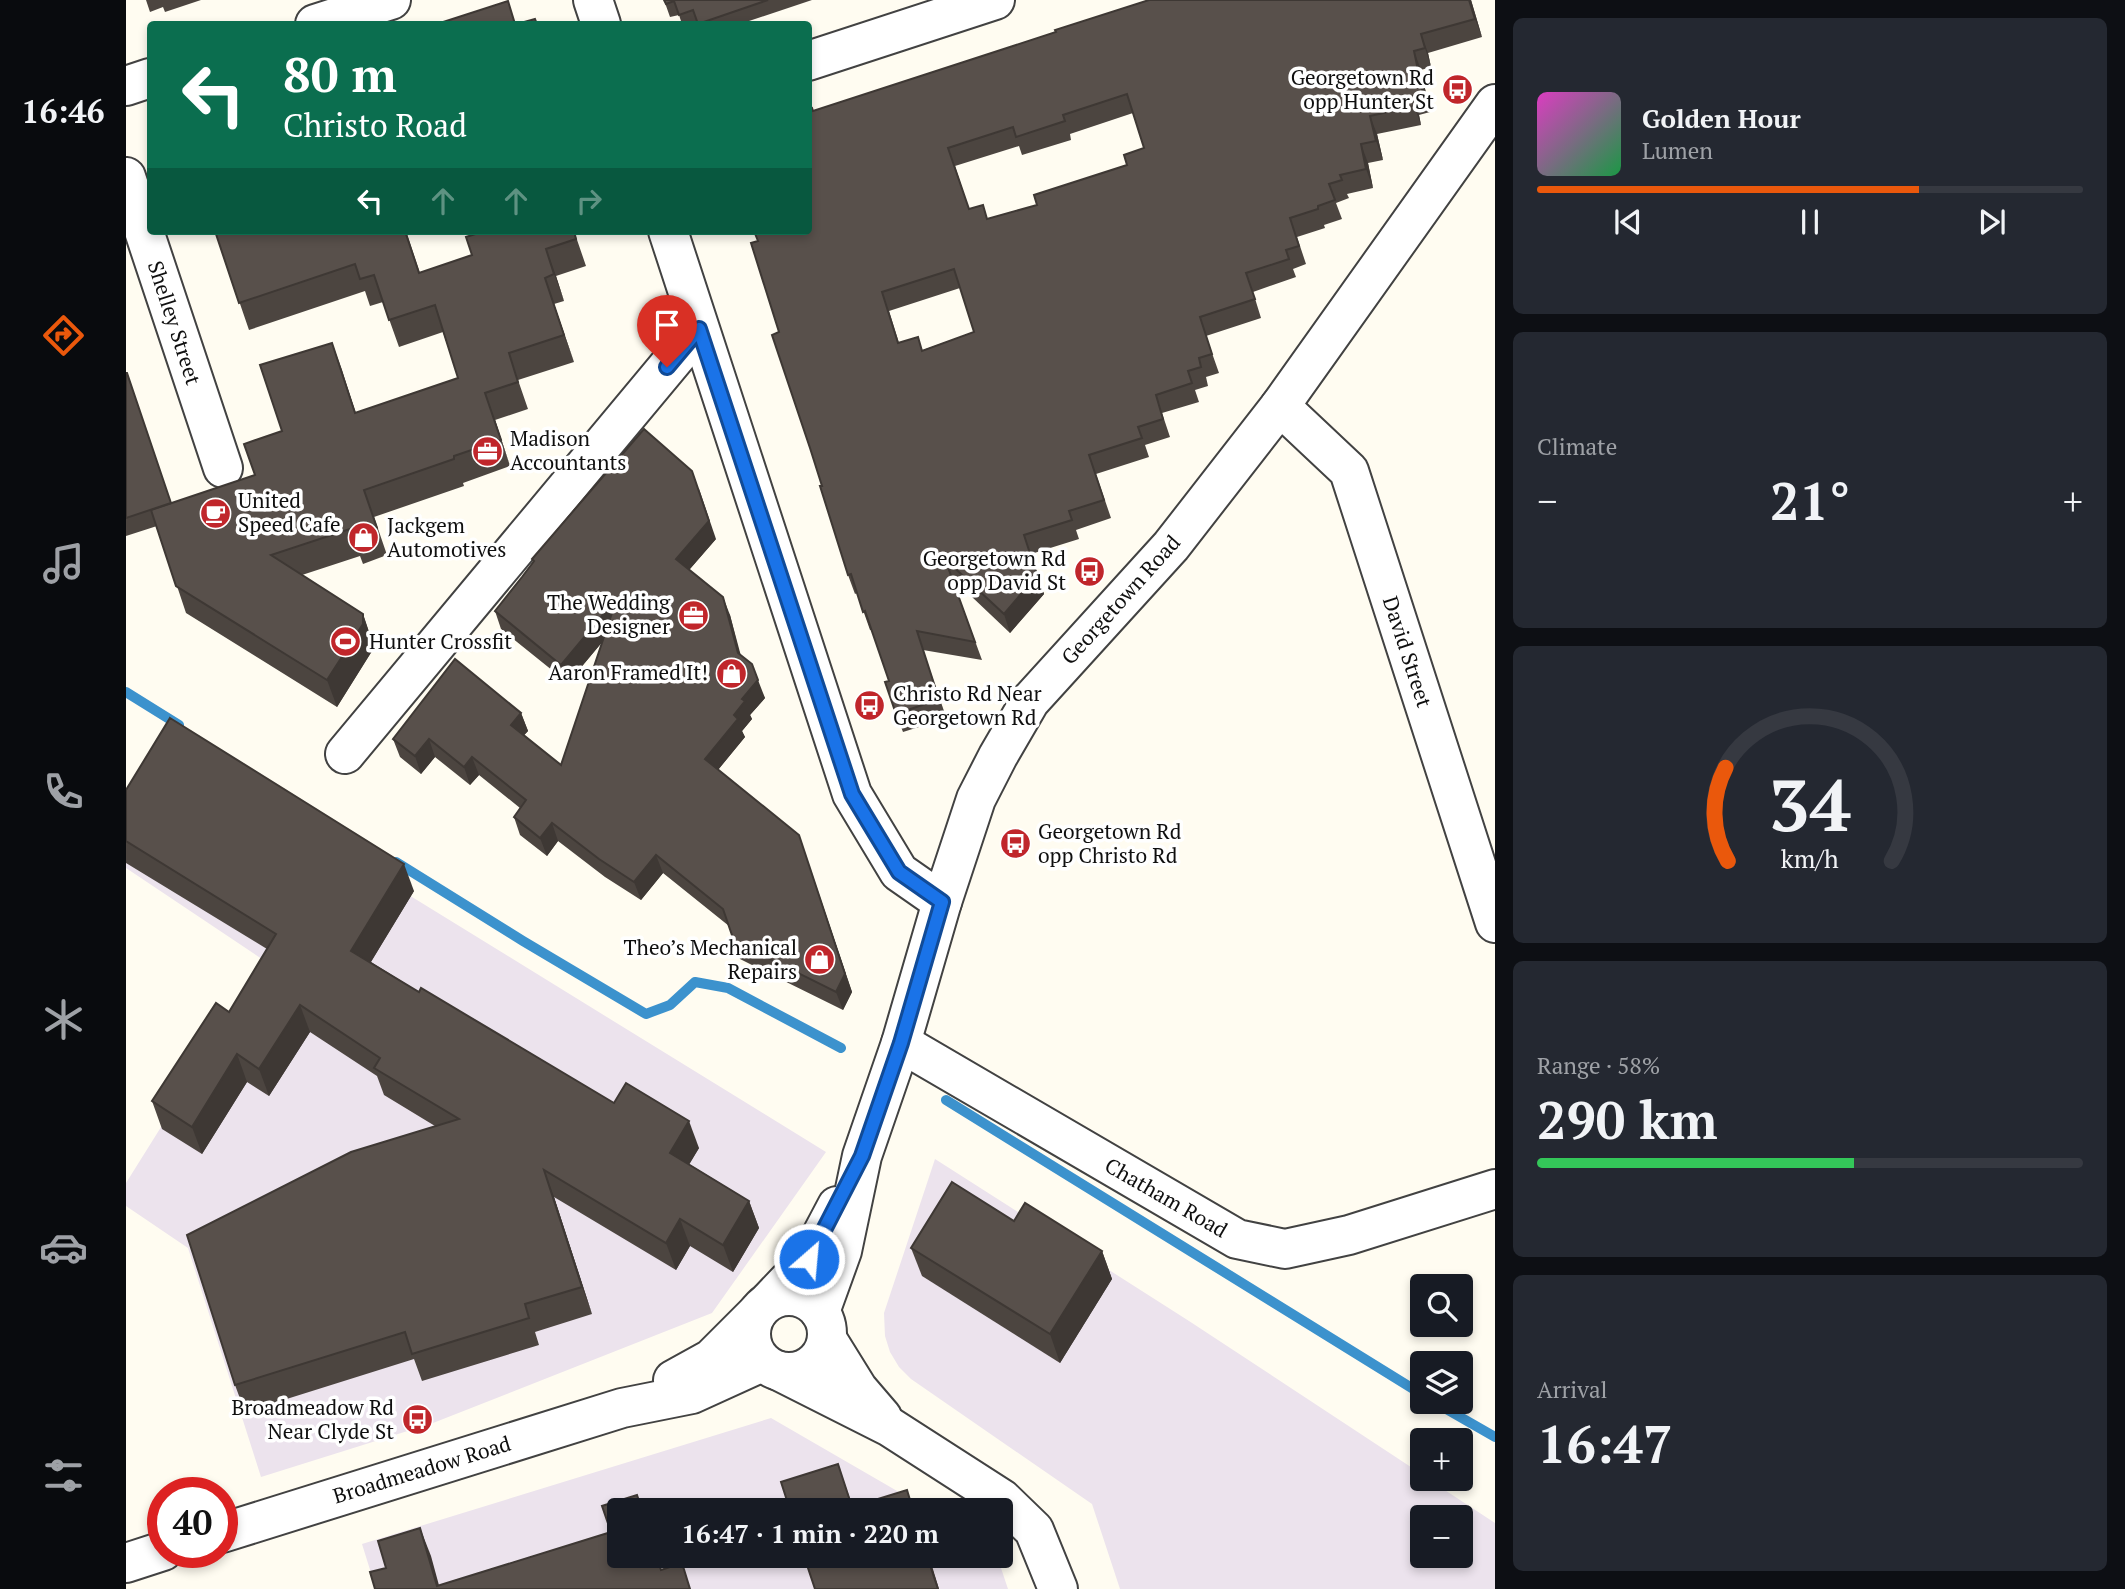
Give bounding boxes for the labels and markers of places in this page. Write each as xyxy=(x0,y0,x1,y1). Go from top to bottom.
place label: Georgetown Rd opp Hunter St xyxy=(1291,63,1434,115)
bus stop icon: Georgetown Rd opp Hunter St xyxy=(1440,73,1474,107)
pin xyxy=(637,295,697,367)
place label: Madison Accountants xyxy=(510,424,626,476)
office icon: Madison Accountants xyxy=(470,434,504,468)
place label: United Speed Cafe xyxy=(238,486,341,538)
cafe icon: United Speed Cafe xyxy=(198,496,232,530)
place label: Jackgem Automotives xyxy=(387,511,506,563)
shop icon: Jackgem Automotives xyxy=(347,521,381,555)
place label: Georgetown Rd opp David St xyxy=(923,544,1066,596)
bus stop icon: Georgetown Rd opp David St xyxy=(1072,554,1106,588)
place label: The Wedding Designer xyxy=(547,588,671,640)
office icon: The Wedding Designer xyxy=(676,598,710,632)
sports icon: Hunter Crossfit xyxy=(329,625,363,659)
place label: Hunter Crossfit xyxy=(369,627,512,655)
shop icon: Aaron Framed It! xyxy=(714,656,748,690)
place label: Aaron Framed It! xyxy=(548,658,708,686)
place label: Christo Rd Near Georgetown Rd xyxy=(893,679,1042,731)
bus stop icon: Christo Rd Near Georgetown Rd xyxy=(853,689,887,723)
place label: Georgetown Rd opp Christo Rd xyxy=(1038,817,1182,869)
bus stop icon: Georgetown Rd opp Christo Rd xyxy=(998,827,1032,861)
place label: Theo’s Mechanical Repairs xyxy=(624,933,797,985)
shop icon: Theo’s Mechanical Repairs xyxy=(803,943,837,977)
place label: Broadmeadow Rd Near Clyde St xyxy=(231,1393,394,1445)
bus stop icon: Broadmeadow Rd Near Clyde St xyxy=(400,1403,434,1437)

